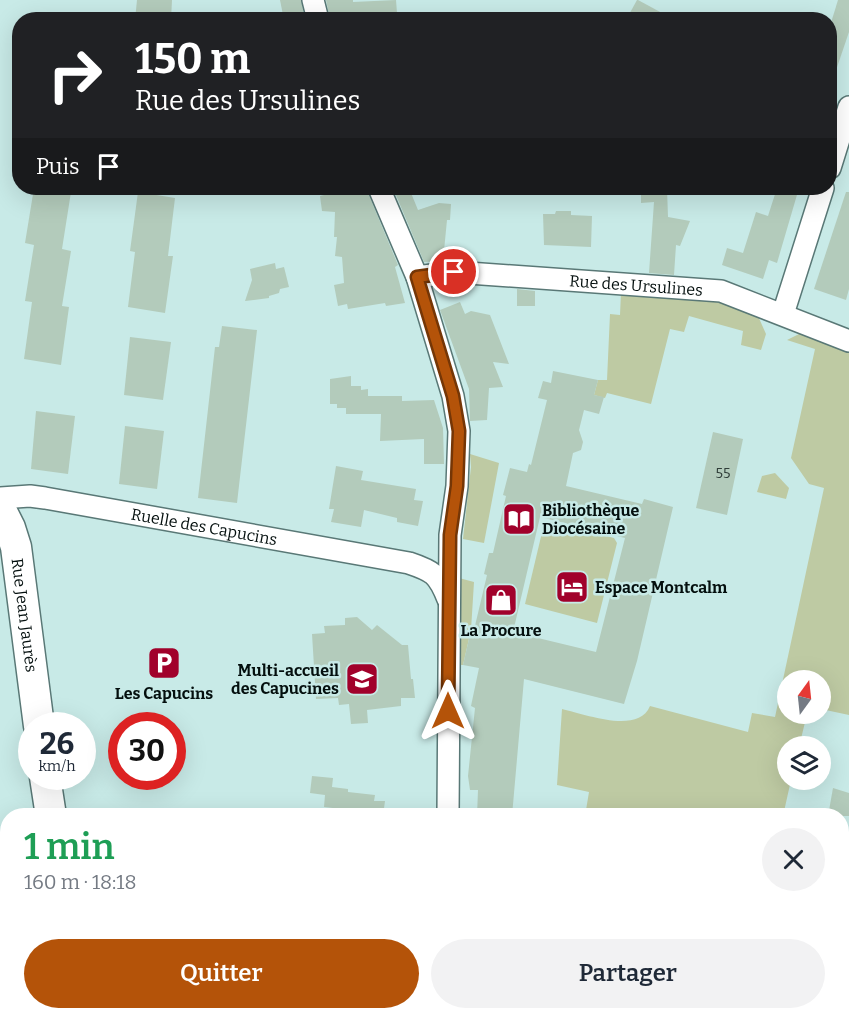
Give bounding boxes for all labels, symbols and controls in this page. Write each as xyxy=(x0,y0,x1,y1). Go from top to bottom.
text: 150 m xyxy=(135,34,250,84)
icon: right xyxy=(36,36,114,114)
text: Rue des Ursulines xyxy=(135,85,360,117)
icon: arrive xyxy=(92,150,125,183)
text: Puis xyxy=(36,153,80,180)
pin xyxy=(428,246,479,297)
icon: arrive xyxy=(437,255,470,288)
street label: Rue des Ursulines xyxy=(569,271,704,299)
house number: 55 xyxy=(716,465,730,482)
library icon: Bibliothèque Diocésaine xyxy=(501,501,537,537)
place label: Bibliothèque Diocésaine xyxy=(542,501,640,538)
street label: Ruelle des Capucins xyxy=(130,504,279,549)
street label: Rue Jean Jaurès xyxy=(8,557,42,673)
hotel icon: Espace Montcalm xyxy=(554,569,590,605)
place label: Espace Montcalm xyxy=(595,578,728,597)
shop icon: La Procure xyxy=(483,582,519,618)
place label: La Procure xyxy=(460,621,542,640)
parking icon: Les Capucins xyxy=(146,645,182,681)
place label: Multi-accueil des Capucines xyxy=(231,661,339,698)
school or university icon: Multi-accueil des Capucines xyxy=(344,661,380,697)
north arrow xyxy=(777,670,831,724)
map controls xyxy=(777,670,831,790)
position arrow xyxy=(416,679,480,743)
place label: Les Capucins xyxy=(115,684,213,703)
speed limit sign: 30 xyxy=(108,712,186,790)
text: 26 xyxy=(40,726,74,762)
button: layers xyxy=(777,736,831,790)
text: km/h xyxy=(38,757,76,775)
text: 1 min xyxy=(24,825,115,869)
button: close xyxy=(762,828,825,891)
text: 160 m · 18:18 xyxy=(24,870,136,894)
button: Quitter xyxy=(24,939,419,1008)
button: Partager xyxy=(431,939,825,1008)

